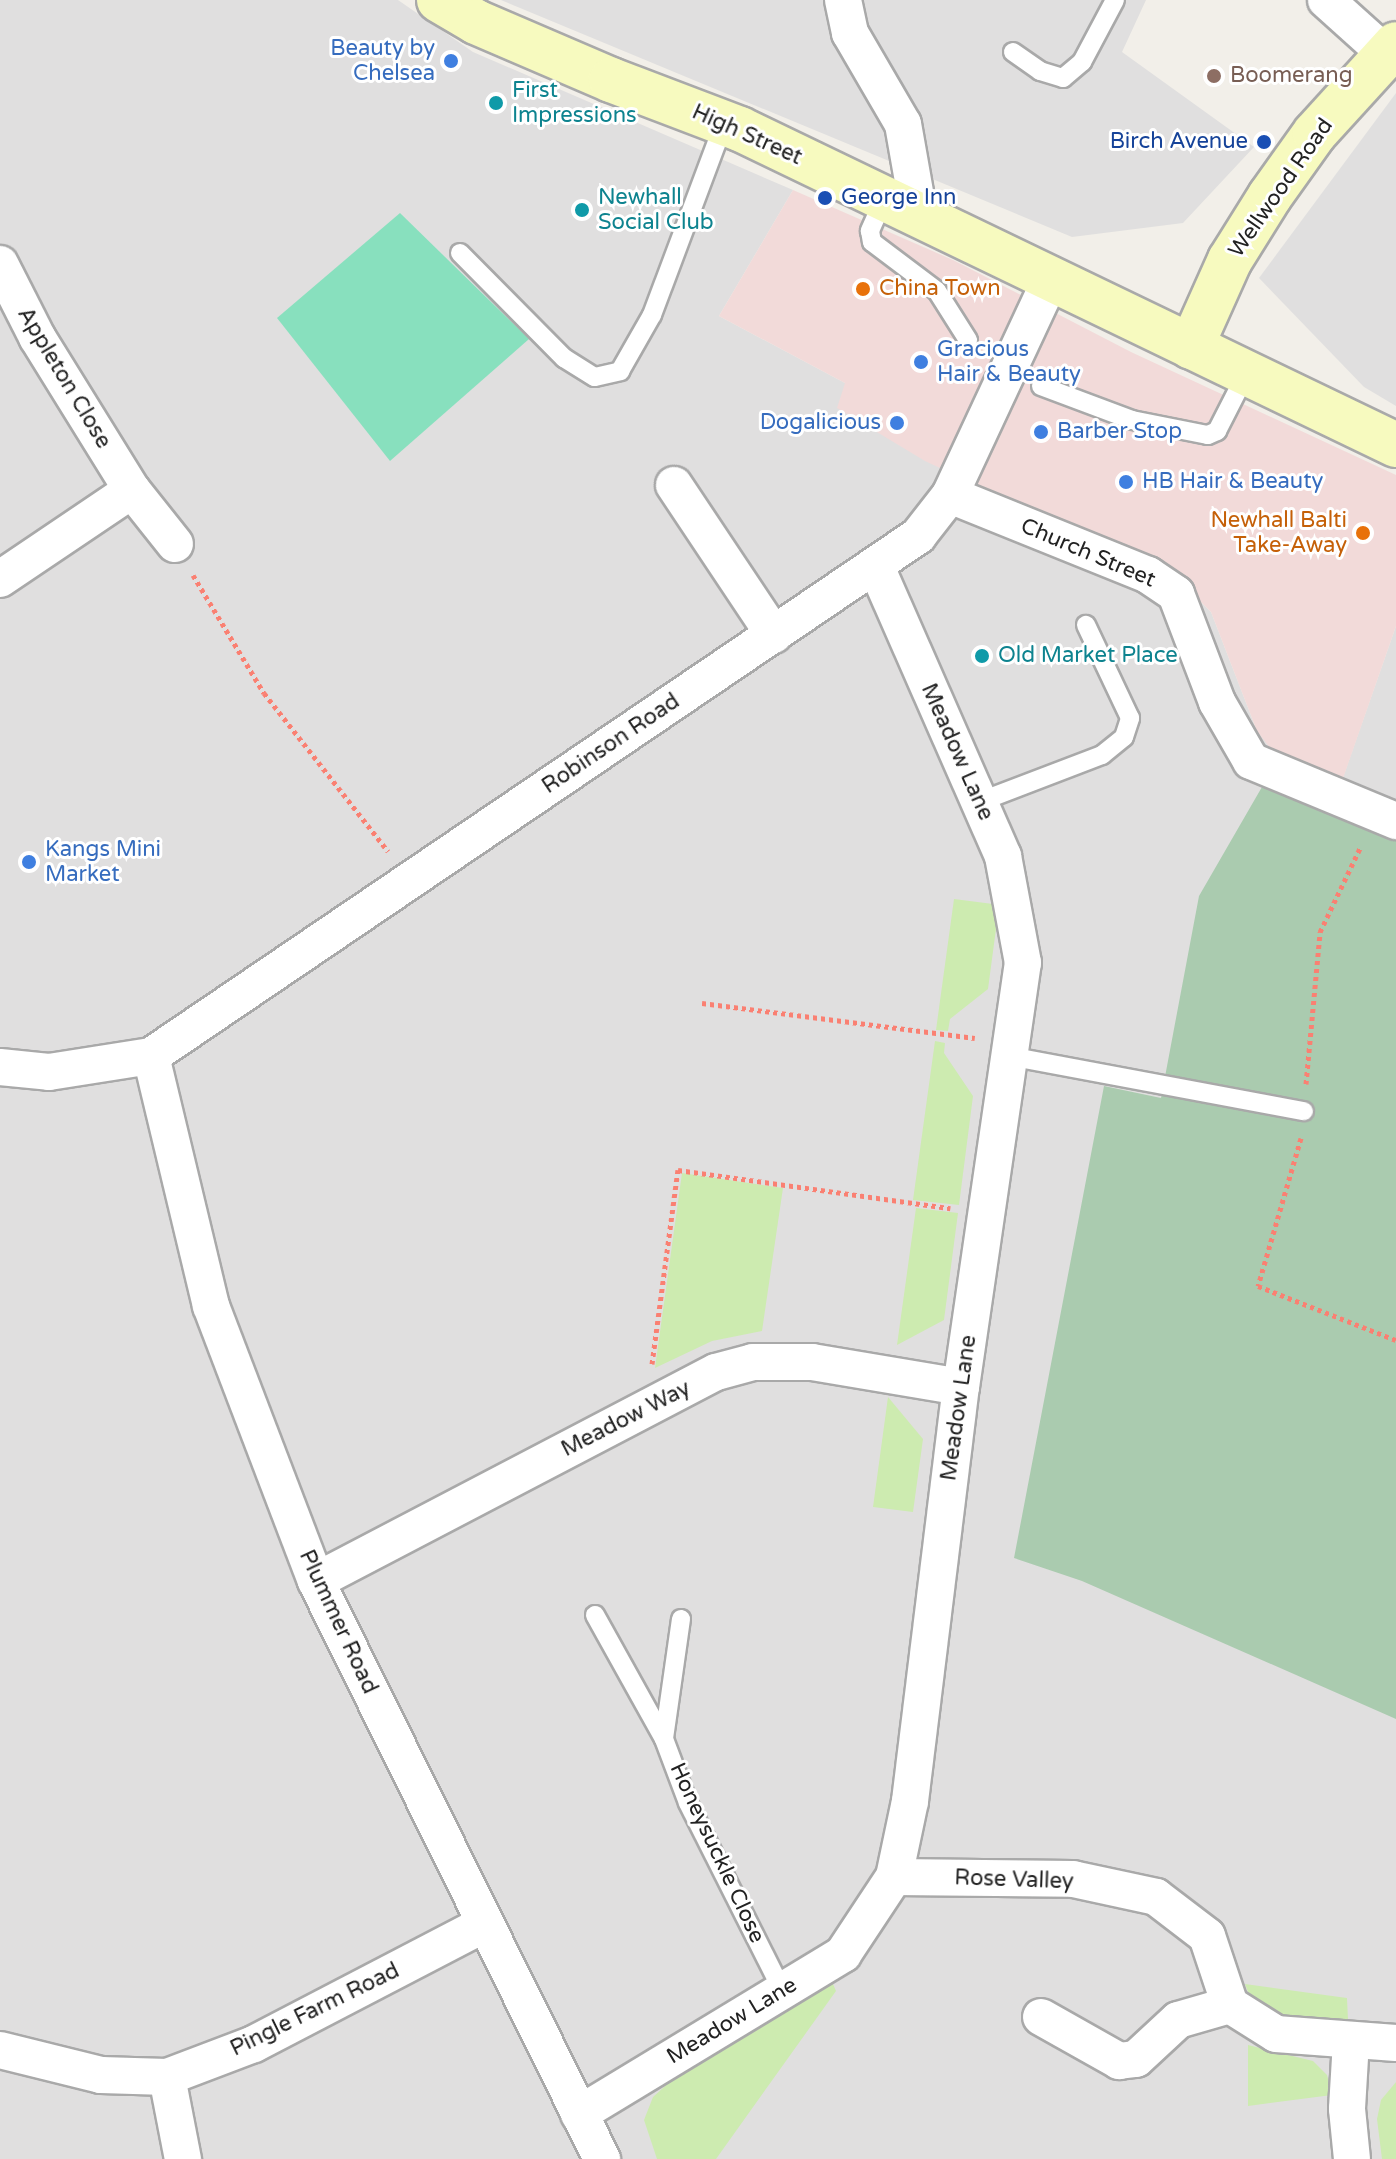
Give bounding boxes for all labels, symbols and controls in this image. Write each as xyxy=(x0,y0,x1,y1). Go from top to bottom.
place label: Beauty by Chelsea xyxy=(330,35,435,86)
marker: Beauty by Chelsea xyxy=(442,52,460,70)
place label: Boomerang xyxy=(1230,63,1353,89)
marker: Boomerang xyxy=(1205,67,1223,85)
place label: First Impressions xyxy=(512,77,637,128)
marker: First Impressions xyxy=(487,94,505,112)
street label: High Street xyxy=(688,99,806,171)
street label: Wellwood Road xyxy=(1223,113,1339,263)
place label: Birch Avenue xyxy=(1110,129,1248,155)
marker: Birch Avenue xyxy=(1255,133,1273,151)
place label: Newhall Social Club xyxy=(598,184,714,236)
place label: George Inn xyxy=(841,185,956,211)
marker: George Inn xyxy=(816,189,834,207)
marker: Newhall Social Club xyxy=(573,201,591,219)
place label: China Town xyxy=(879,276,1001,302)
marker: China Town xyxy=(854,280,872,298)
street label: Appleton Close xyxy=(12,303,116,453)
place label: Gracious Hair & Beauty xyxy=(937,336,1081,388)
marker: Gracious Hair & Beauty xyxy=(912,353,930,371)
place label: Dogalicious xyxy=(760,410,881,436)
marker: Dogalicious xyxy=(888,414,906,432)
place label: Barber Stop xyxy=(1057,419,1182,445)
marker: Barber Stop xyxy=(1032,423,1050,441)
place label: HB Hair & Beauty xyxy=(1142,469,1323,495)
marker: HB Hair & Beauty xyxy=(1117,473,1135,491)
place label: Newhall Balti Take-Away xyxy=(1210,507,1347,558)
street label: Church Street xyxy=(1017,513,1159,593)
marker: Newhall Balti Take-Away xyxy=(1354,524,1372,542)
place label: Old Market Place xyxy=(998,643,1178,669)
marker: Old Market Place xyxy=(973,647,991,665)
street label: Meadow Lane xyxy=(915,680,999,824)
street label: Robinson Road xyxy=(537,688,685,800)
place label: Kangs Mini Market xyxy=(45,836,161,888)
marker: Kangs Mini Market xyxy=(20,853,38,871)
street label: Meadow Lane xyxy=(936,1333,982,1483)
street label: Meadow Way xyxy=(557,1375,695,1463)
street label: Plummer Road xyxy=(293,1546,383,1698)
street label: Honeysuckle Close xyxy=(664,1759,770,1947)
street label: Rose Valley xyxy=(954,1865,1074,1895)
street label: Pingle Farm Road xyxy=(226,1958,404,2062)
street label: Meadow Lane xyxy=(662,1972,802,2070)

